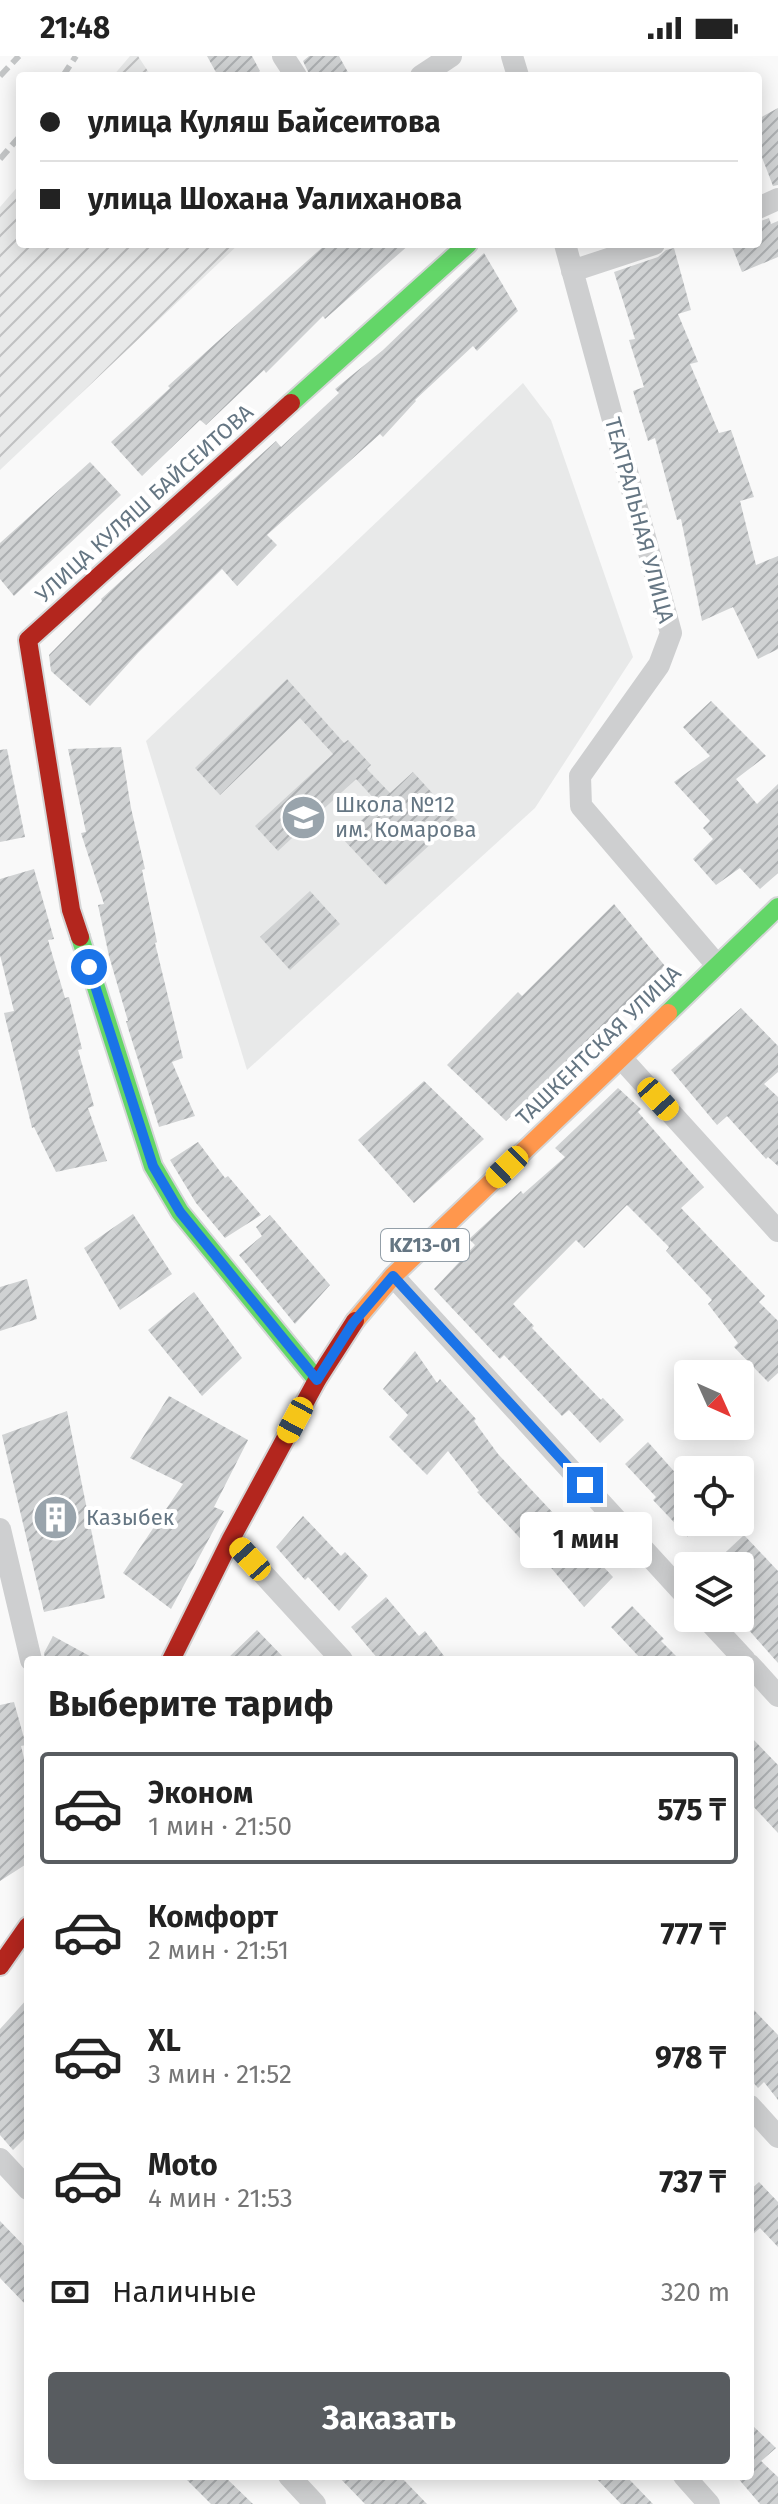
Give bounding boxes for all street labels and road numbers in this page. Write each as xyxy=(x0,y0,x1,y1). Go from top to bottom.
street label: УЛИЦА КУЛЯШ БАЙСЕИТОВА xyxy=(30,398,259,608)
street label: ТЕАТРАЛЬНАЯ УЛИЦА xyxy=(599,414,680,626)
street label: ТАШКЕНТСКАЯ УЛИЦА xyxy=(510,959,687,1131)
road number: KZ13-01 xyxy=(381,1229,469,1261)

